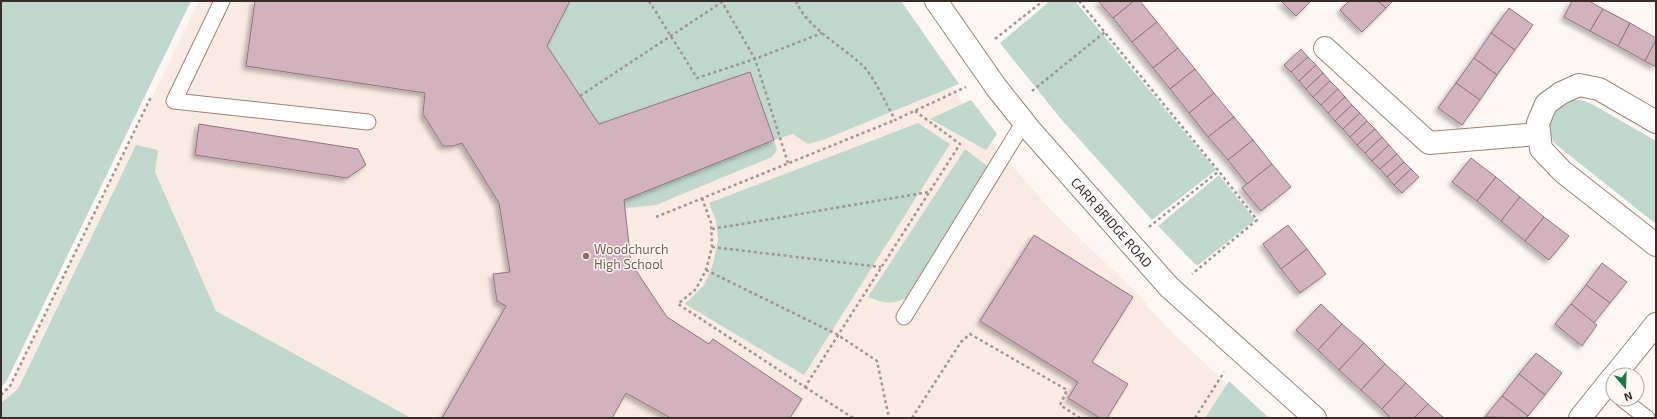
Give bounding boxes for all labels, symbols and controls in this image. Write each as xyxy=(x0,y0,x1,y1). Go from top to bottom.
street label: CARR BRIDGE ROAD xyxy=(1068,174,1156,270)
place label: Woodchurch High School xyxy=(594,241,669,272)
marker: Woodchurch High School xyxy=(581,251,591,261)
north arrow xyxy=(1605,367,1645,407)
text: N xyxy=(1622,389,1634,404)

